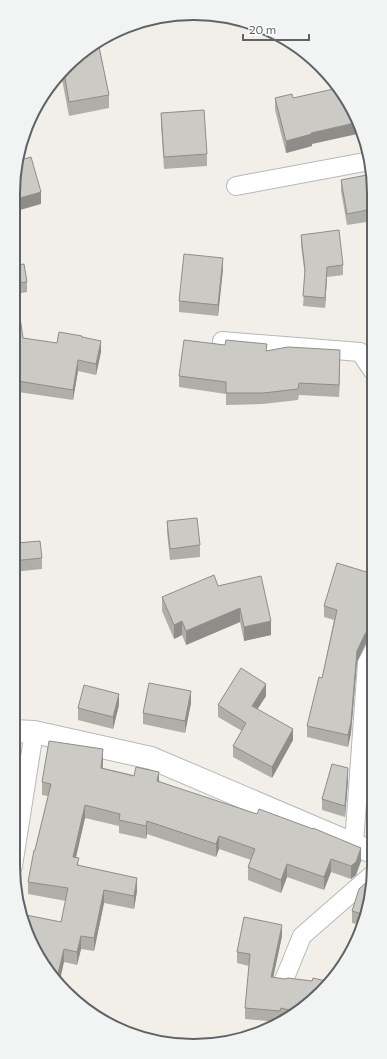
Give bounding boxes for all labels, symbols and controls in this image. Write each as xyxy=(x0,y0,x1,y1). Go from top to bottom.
scale bar xyxy=(243,16,309,42)
text: 20 m xyxy=(249,22,276,36)

